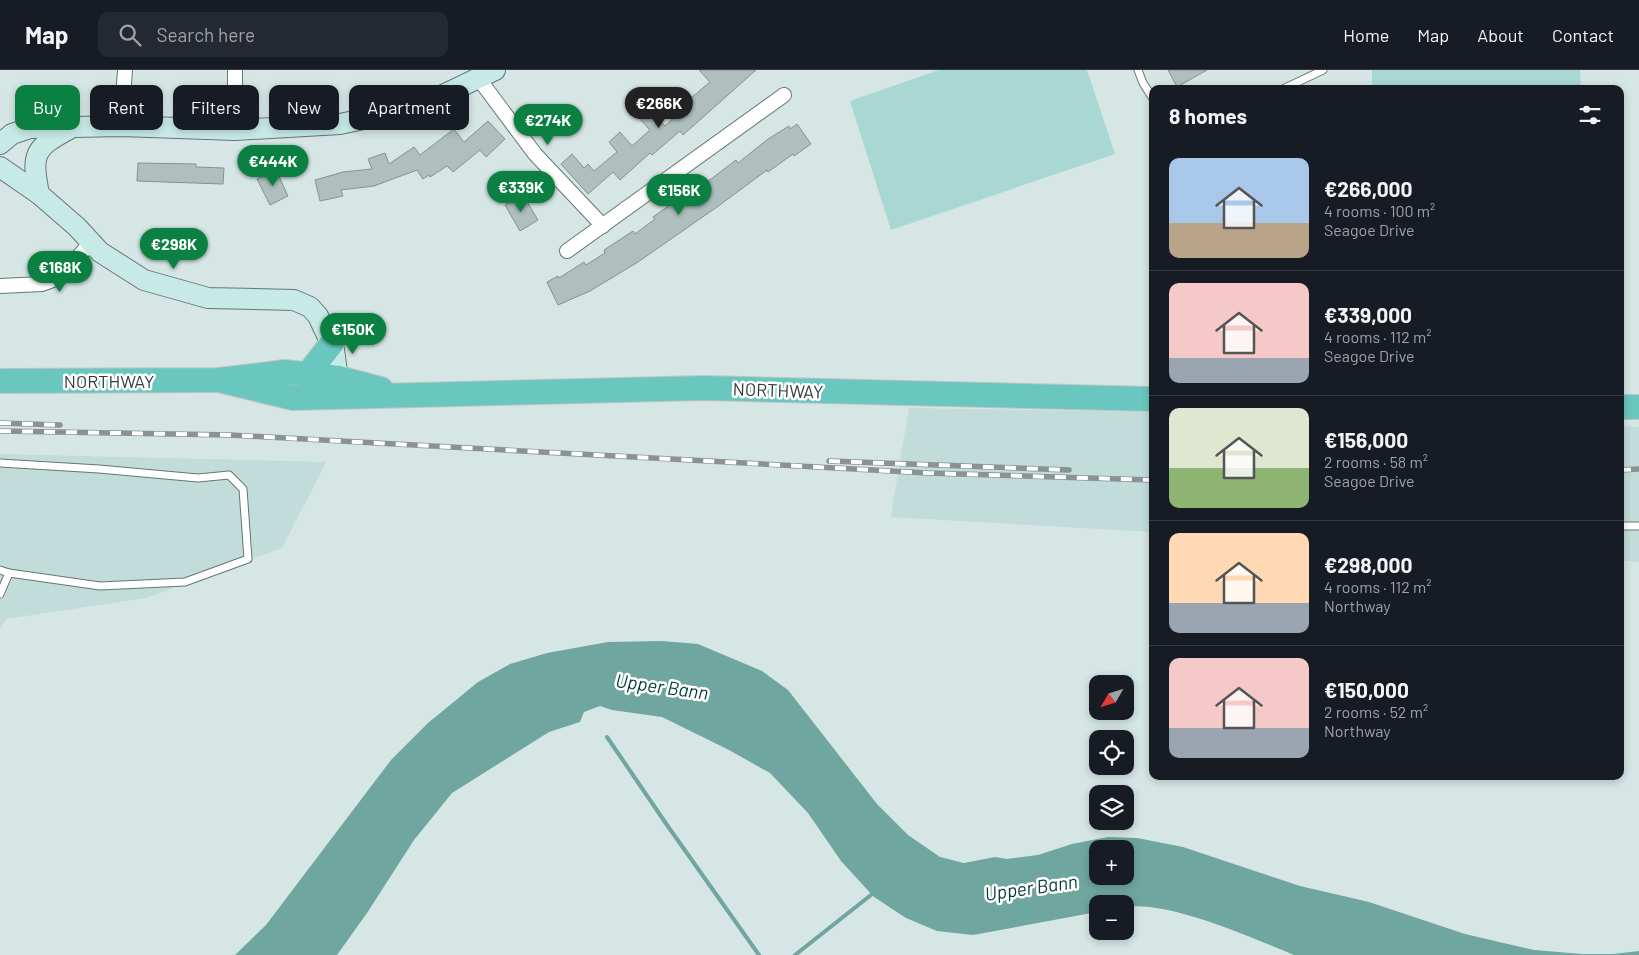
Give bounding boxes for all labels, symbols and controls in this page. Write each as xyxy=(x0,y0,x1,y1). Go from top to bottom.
search box xyxy=(98,12,448,57)
text: Map xyxy=(25,20,68,49)
icon: search xyxy=(116,21,144,49)
text: Search here xyxy=(156,23,255,46)
text: Home xyxy=(1343,24,1389,46)
text: Map xyxy=(1417,24,1449,46)
text: About xyxy=(1477,24,1524,46)
text: Contact xyxy=(1552,24,1614,46)
chip: Buy xyxy=(15,85,80,130)
chip: Rent xyxy=(90,85,163,130)
chip: Filters xyxy=(173,85,259,130)
chip: New xyxy=(269,85,339,130)
chip: Apartment xyxy=(349,85,469,130)
pin: €266K xyxy=(624,87,694,129)
text: €266K xyxy=(636,93,682,112)
icon: filters xyxy=(1576,101,1604,129)
text: 8 homes xyxy=(1169,103,1247,128)
pin: €274K xyxy=(513,104,583,146)
text: €274K xyxy=(525,110,571,129)
pin: €444K xyxy=(238,144,308,187)
text: €444K xyxy=(248,151,298,170)
pin: €339K xyxy=(486,170,556,213)
pin: €156K xyxy=(644,174,714,216)
text: €266,000 xyxy=(1324,176,1413,201)
text: €339K xyxy=(498,177,544,196)
icon: home xyxy=(1209,178,1269,238)
text: €156K xyxy=(657,180,701,199)
text: 4 rooms · 100 m² xyxy=(1324,201,1435,220)
text: Seagoe Drive xyxy=(1324,220,1415,239)
pin: €298K xyxy=(139,228,209,270)
text: €298K xyxy=(151,234,197,253)
pin: €168K xyxy=(25,250,95,293)
text: €168K xyxy=(38,257,82,276)
text: €339,000 xyxy=(1324,302,1412,327)
icon: home xyxy=(1209,303,1269,363)
pin: €150K xyxy=(318,312,388,355)
text: €150K xyxy=(331,319,375,338)
text: 4 rooms · 112 m² xyxy=(1324,327,1431,346)
text: Seagoe Drive xyxy=(1324,346,1415,365)
street label: NORTHWAY xyxy=(64,370,154,392)
street label: NORTHWAY xyxy=(732,377,824,403)
text: €156,000 xyxy=(1324,427,1408,452)
icon: home xyxy=(1209,428,1269,488)
text: 2 rooms · 58 m² xyxy=(1324,452,1428,471)
text: Seagoe Drive xyxy=(1324,471,1415,490)
text: €298,000 xyxy=(1324,552,1413,577)
icon: home xyxy=(1209,553,1269,613)
text: 4 rooms · 112 m² xyxy=(1324,577,1431,596)
text: Northway xyxy=(1324,596,1391,615)
water label: Upper Bann xyxy=(614,668,710,704)
north arrow xyxy=(1089,675,1134,720)
map controls xyxy=(1089,675,1134,940)
text: €150,000 xyxy=(1324,677,1409,702)
icon: home xyxy=(1209,678,1269,738)
text: 2 rooms · 52 m² xyxy=(1324,702,1428,721)
text: Northway xyxy=(1324,721,1391,740)
button: locate xyxy=(1089,730,1134,775)
button: layers xyxy=(1089,785,1134,830)
button: + xyxy=(1089,840,1134,885)
water label: Upper Bann xyxy=(983,869,1079,905)
button: − xyxy=(1089,895,1134,940)

